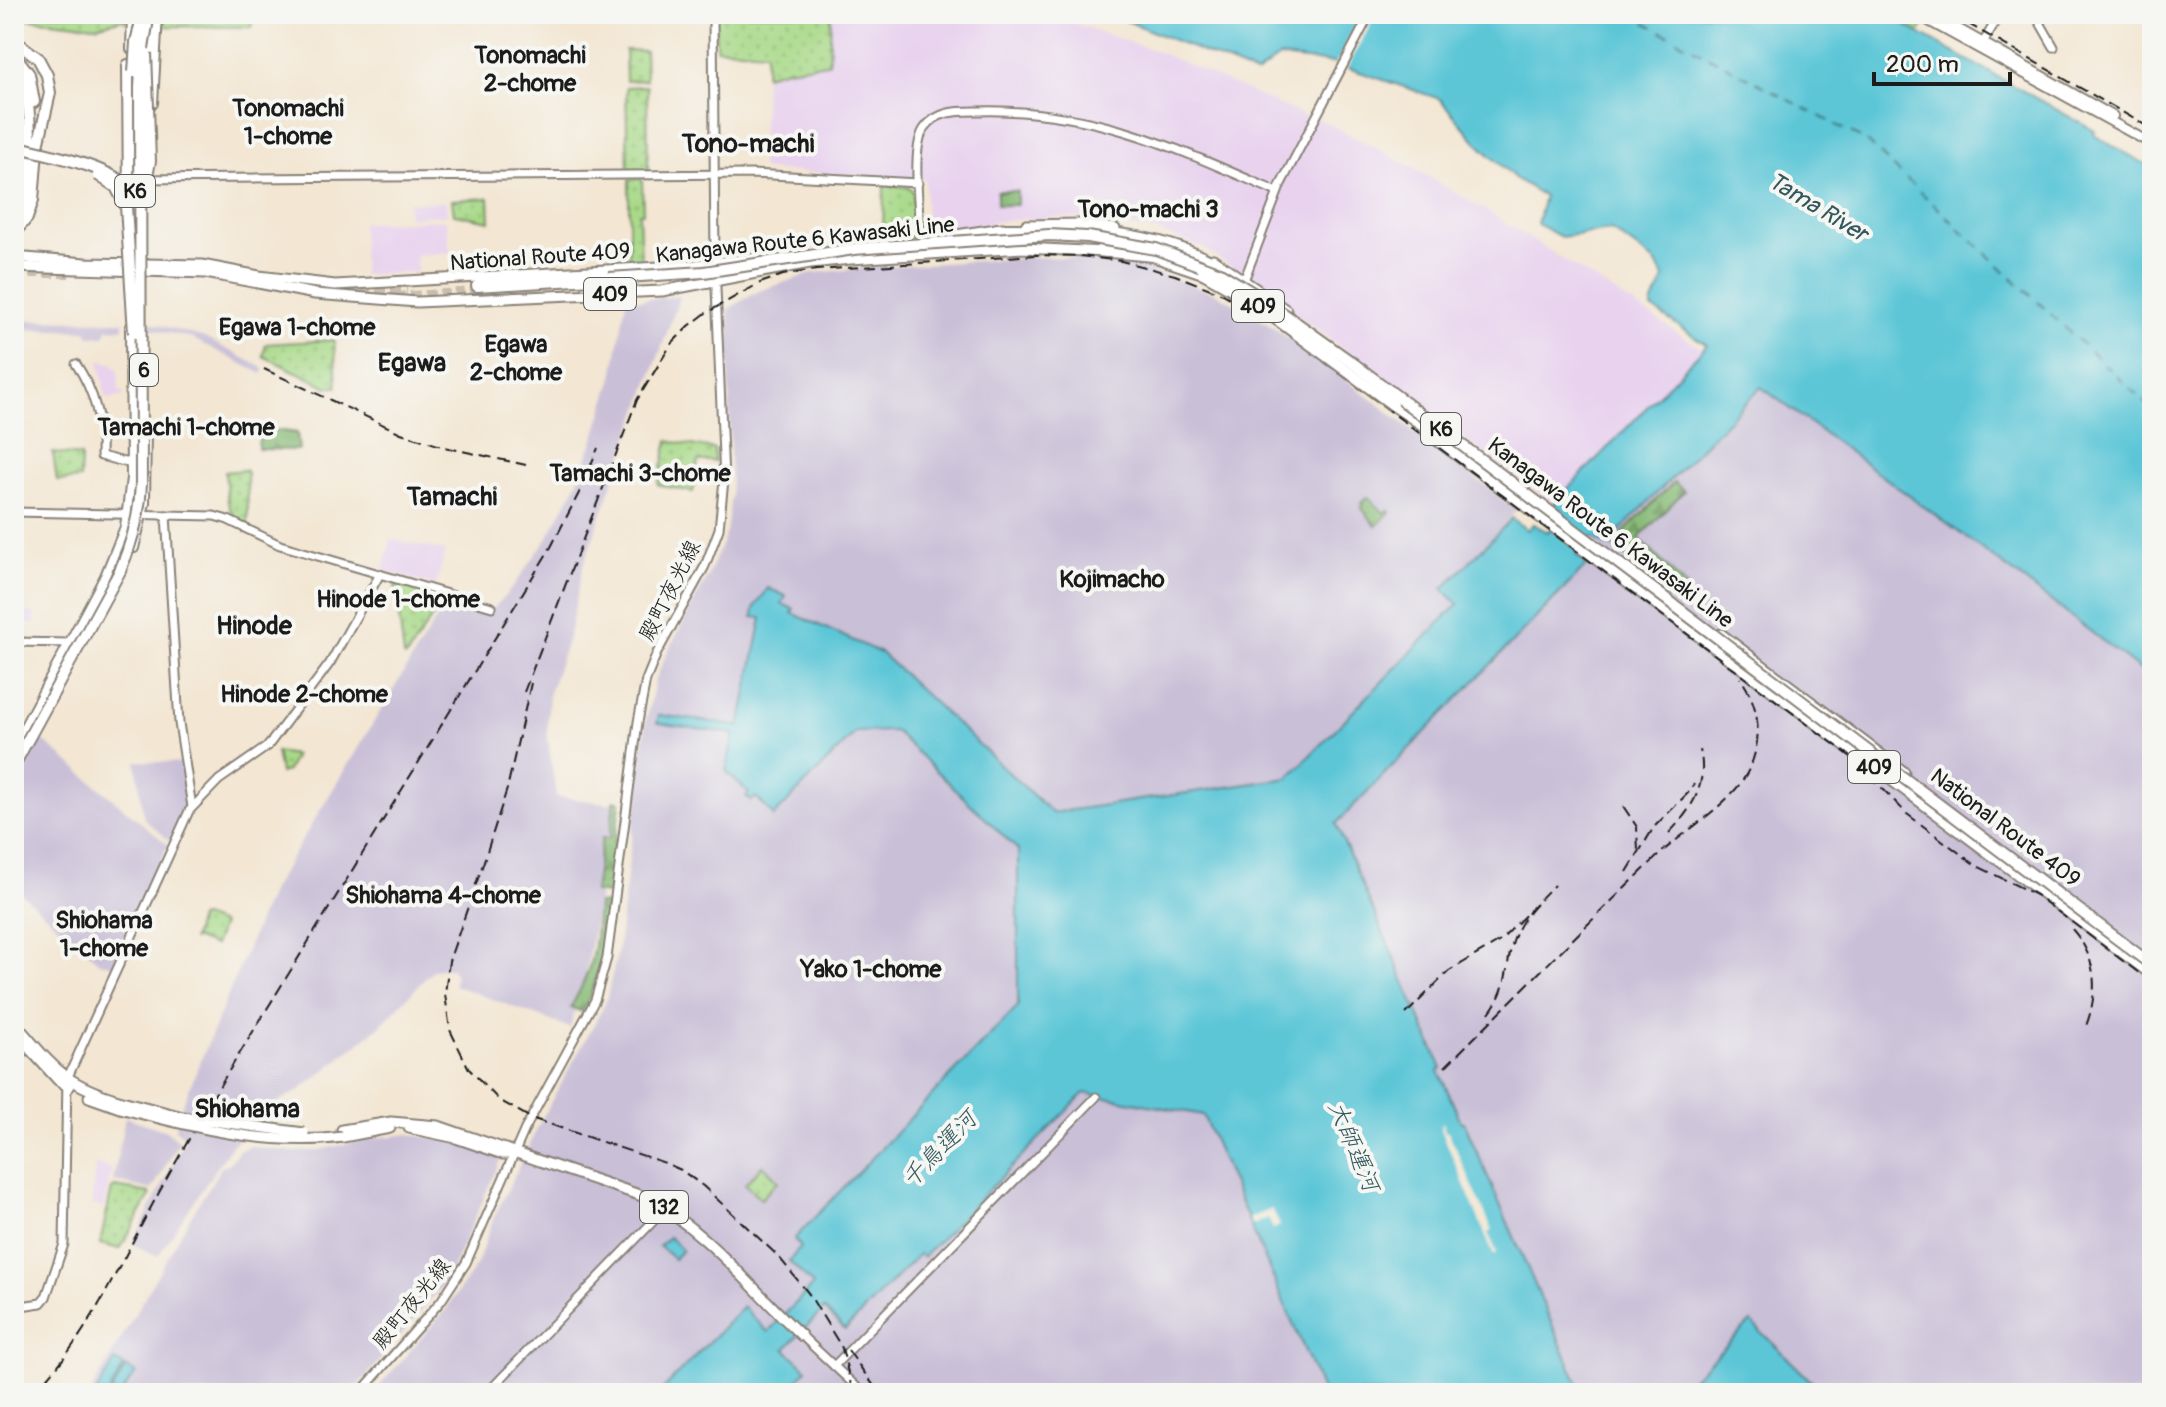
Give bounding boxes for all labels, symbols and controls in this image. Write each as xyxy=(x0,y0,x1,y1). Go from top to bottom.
scale bar xyxy=(1874,36,2010,86)
district label: Tonomachi 2-chome xyxy=(473,41,586,98)
text: 200 m xyxy=(1886,50,1959,79)
district label: Tonomachi 1-chome xyxy=(231,94,344,151)
district label: Tono-machi xyxy=(681,128,815,160)
water label: Tama River xyxy=(1763,166,1876,250)
road number: K6 xyxy=(115,175,155,207)
district label: Tono-machi 3 xyxy=(1076,195,1219,224)
street label: Kanagawa Route 6 Kawasaki Line xyxy=(654,210,956,270)
street label: National Route 409 xyxy=(449,237,631,277)
road number: 409 xyxy=(584,278,636,310)
road number: 409 xyxy=(1232,290,1284,322)
district label: Egawa 1-chome xyxy=(219,313,376,342)
district label: Egawa 2-chome xyxy=(470,330,563,387)
district label: Egawa xyxy=(378,347,446,379)
road number: 6 xyxy=(130,354,158,386)
district label: Tamachi 1-chome xyxy=(96,413,276,442)
road number: K6 xyxy=(1421,413,1461,445)
street label: Kanagawa Route 6 Kawasaki Line xyxy=(1482,431,1739,634)
district label: Tamachi 3-chome xyxy=(548,459,732,488)
district label: Tamachi xyxy=(406,481,498,513)
street label: 殿町夜光線 xyxy=(632,535,707,646)
district label: Kojimacho xyxy=(1059,565,1165,594)
district label: Hinode 1-chome xyxy=(316,585,481,614)
district label: Hinode xyxy=(216,610,293,642)
district label: Hinode 2-chome xyxy=(220,680,389,709)
road number: 409 xyxy=(1848,751,1900,783)
street label: National Route 409 xyxy=(1925,762,2086,893)
district label: Shiohama 4-chome xyxy=(345,881,542,910)
district label: Shiohama 1-chome xyxy=(55,906,153,963)
district label: Yako 1-chome xyxy=(800,955,942,984)
district label: Shiohama xyxy=(194,1093,300,1125)
water label: 大師運河 xyxy=(1321,1096,1387,1199)
water label: 千鳥運河 xyxy=(896,1103,985,1194)
road number: 132 xyxy=(640,1191,688,1223)
street label: 殿町夜光線 xyxy=(366,1252,457,1355)

